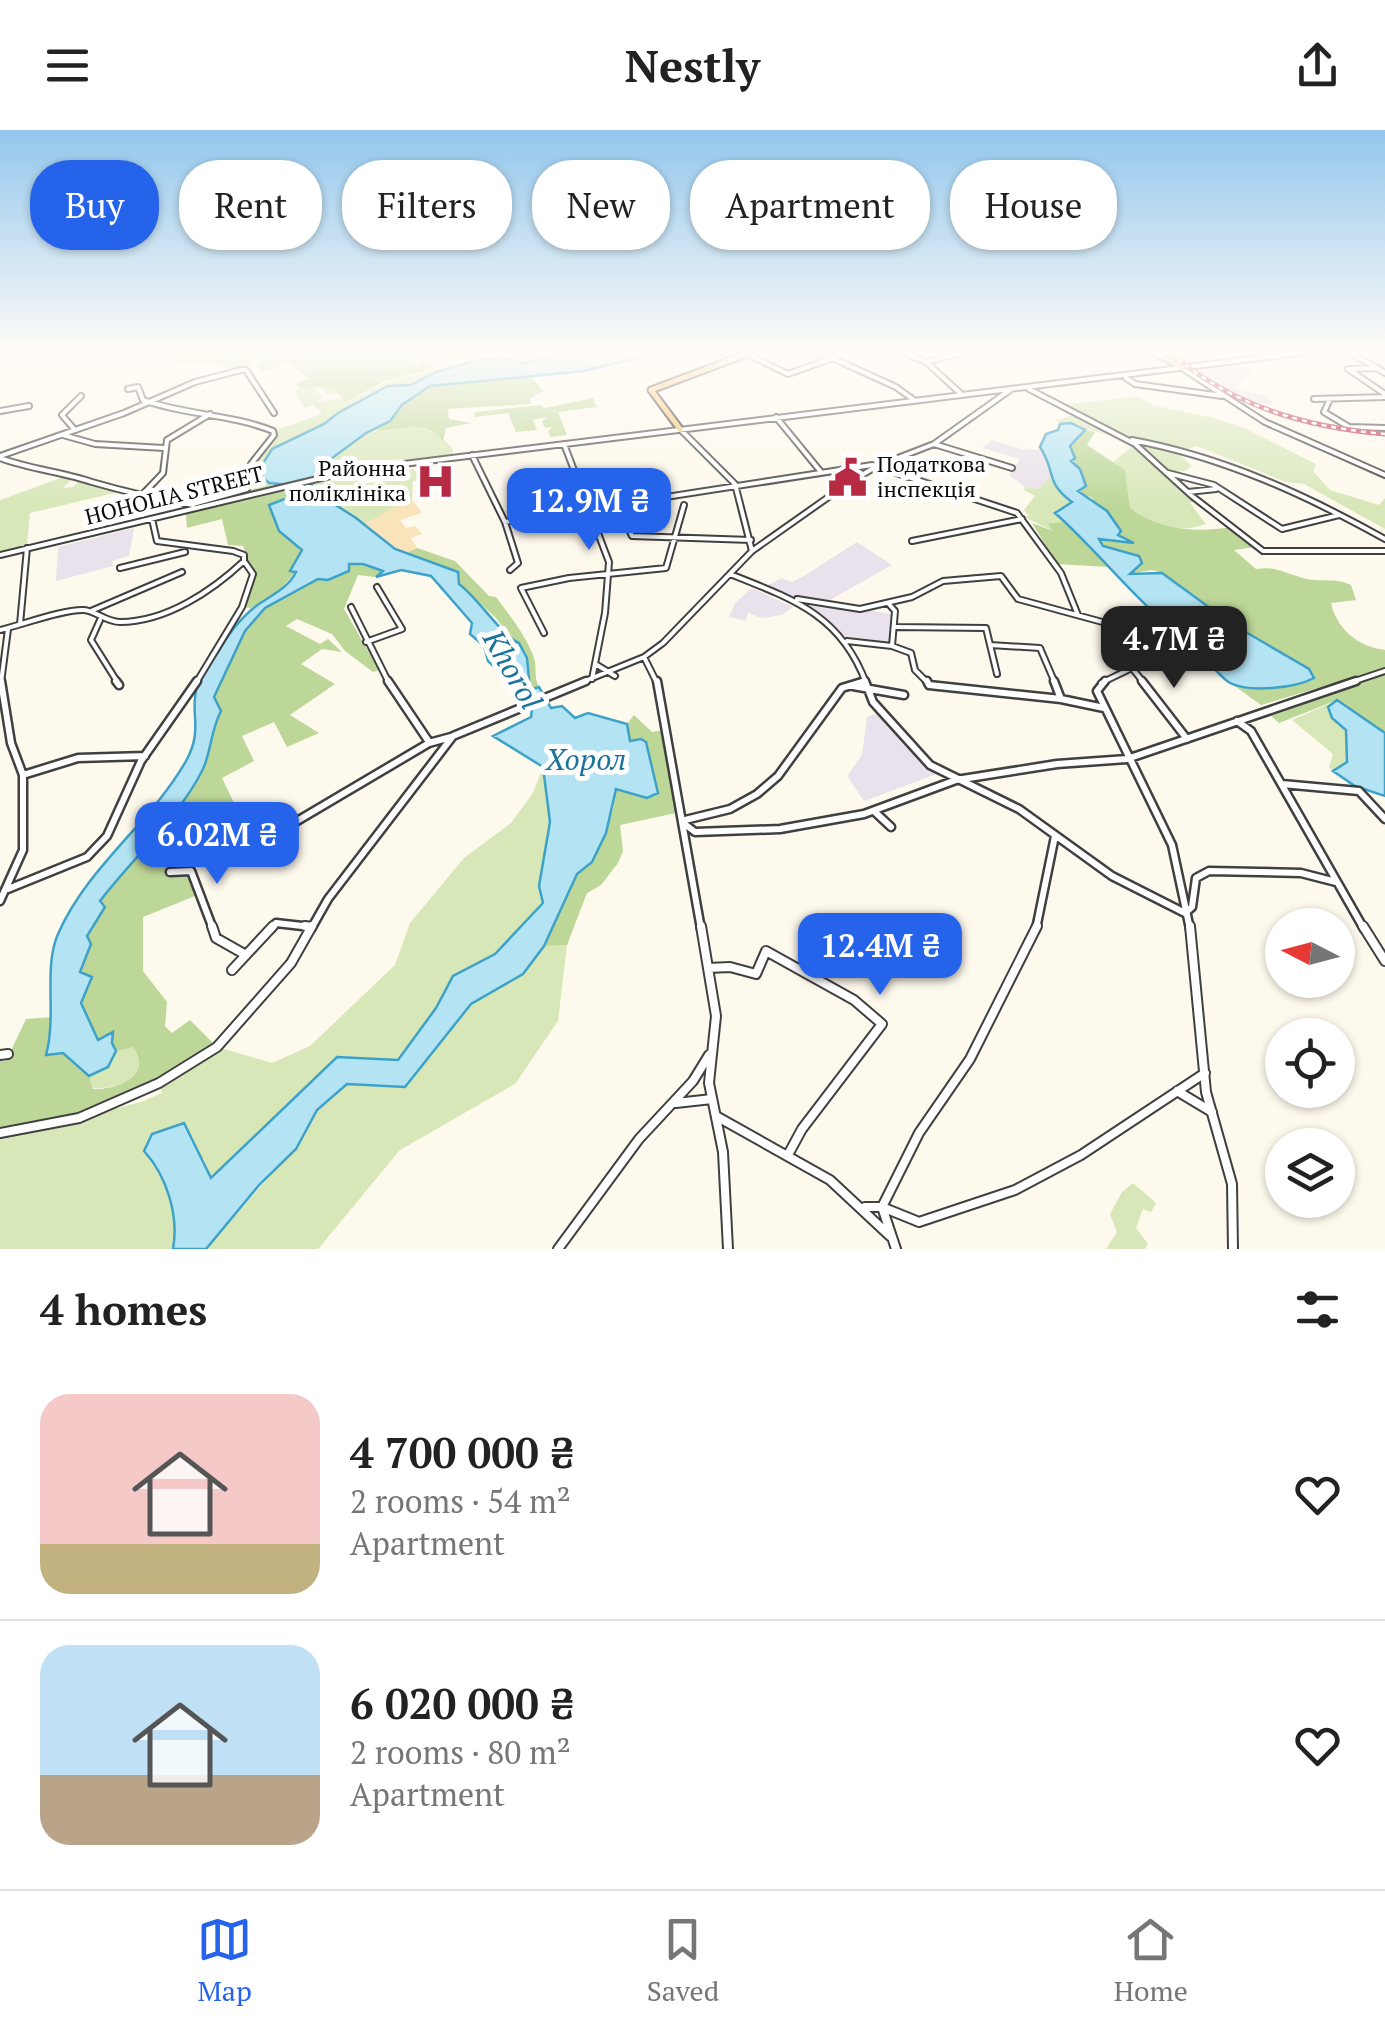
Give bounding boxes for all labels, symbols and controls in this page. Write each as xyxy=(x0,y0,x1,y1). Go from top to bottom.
text: Nestly xyxy=(625,35,760,95)
icon: menu xyxy=(40,38,95,93)
icon: share xyxy=(1290,38,1345,93)
chip: Buy xyxy=(30,160,159,250)
chip: Rent xyxy=(179,160,322,250)
chip: Filters xyxy=(342,160,512,250)
chip: New xyxy=(532,160,670,250)
chip: Apartment xyxy=(690,160,930,250)
chip: House xyxy=(950,160,1117,250)
place label: Податкова інспекція xyxy=(877,449,986,503)
place label: Районна поліклініка xyxy=(289,453,406,507)
public building icon: Податкова інспекція xyxy=(826,456,868,498)
street label: HOHOLIA STREET xyxy=(82,458,267,531)
hospital icon: Районна поліклініка xyxy=(415,460,457,502)
pin: 12.9M ₴ xyxy=(497,468,681,553)
text: 12.9M ₴ xyxy=(529,479,649,521)
pin: 4.7M ₴ xyxy=(1093,606,1255,691)
text: 4.7M ₴ xyxy=(1123,617,1225,659)
water label: Khorol xyxy=(474,621,552,717)
water label: Хорол xyxy=(544,739,626,779)
pin: 6.02M ₴ xyxy=(125,802,309,887)
text: 6.02M ₴ xyxy=(157,813,277,855)
north arrow xyxy=(1265,908,1355,998)
map controls xyxy=(1265,908,1355,1218)
pin: 12.4M ₴ xyxy=(788,913,972,998)
text: 12.4M ₴ xyxy=(820,924,940,966)
button: locate xyxy=(1265,1018,1355,1108)
button: layers xyxy=(1265,1128,1355,1218)
text: 4 homes xyxy=(40,1281,207,1337)
icon: filters xyxy=(1290,1282,1345,1337)
text: 4 700 000 ₴ xyxy=(350,1424,574,1480)
icon: home xyxy=(120,1434,240,1554)
icon: heart xyxy=(1290,1467,1345,1522)
text: 2 rooms · 54 m² xyxy=(350,1480,571,1522)
text: Apartment xyxy=(350,1522,505,1564)
text: 6 020 000 ₴ xyxy=(350,1675,574,1731)
icon: home xyxy=(120,1685,240,1805)
icon: heart xyxy=(1290,1718,1345,1773)
text: 2 rooms · 80 m² xyxy=(350,1731,571,1773)
text: Apartment xyxy=(350,1773,505,1815)
tab: Map xyxy=(197,1912,252,2009)
tab: Saved xyxy=(647,1912,719,2009)
tab: Home xyxy=(1114,1912,1188,2009)

